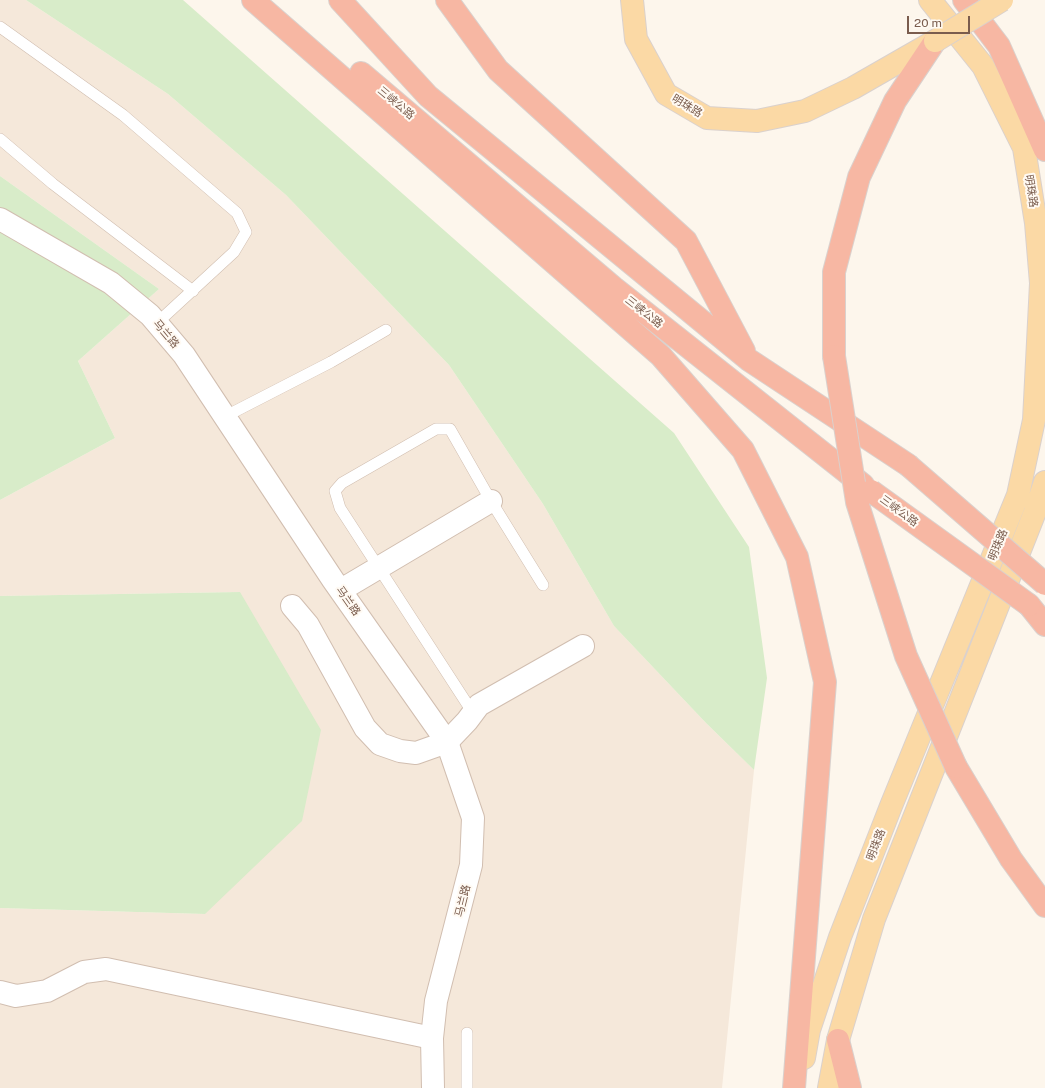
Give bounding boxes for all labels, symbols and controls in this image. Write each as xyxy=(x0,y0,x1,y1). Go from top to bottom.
scale bar xyxy=(909,8,972,34)
text: 20 m xyxy=(914,16,942,30)
street label: 三峡公路 xyxy=(375,84,417,122)
street label: 明珠路 xyxy=(669,92,705,120)
street label: 明珠路 xyxy=(1022,174,1040,208)
street label: 三峡公路 xyxy=(623,293,665,331)
street label: 马兰路 xyxy=(150,317,182,351)
street label: 三峡公路 xyxy=(877,493,921,529)
street label: 明珠路 xyxy=(986,527,1010,563)
street label: 马兰路 xyxy=(333,584,363,618)
street label: 明珠路 xyxy=(864,827,888,863)
street label: 马兰路 xyxy=(453,883,473,919)

